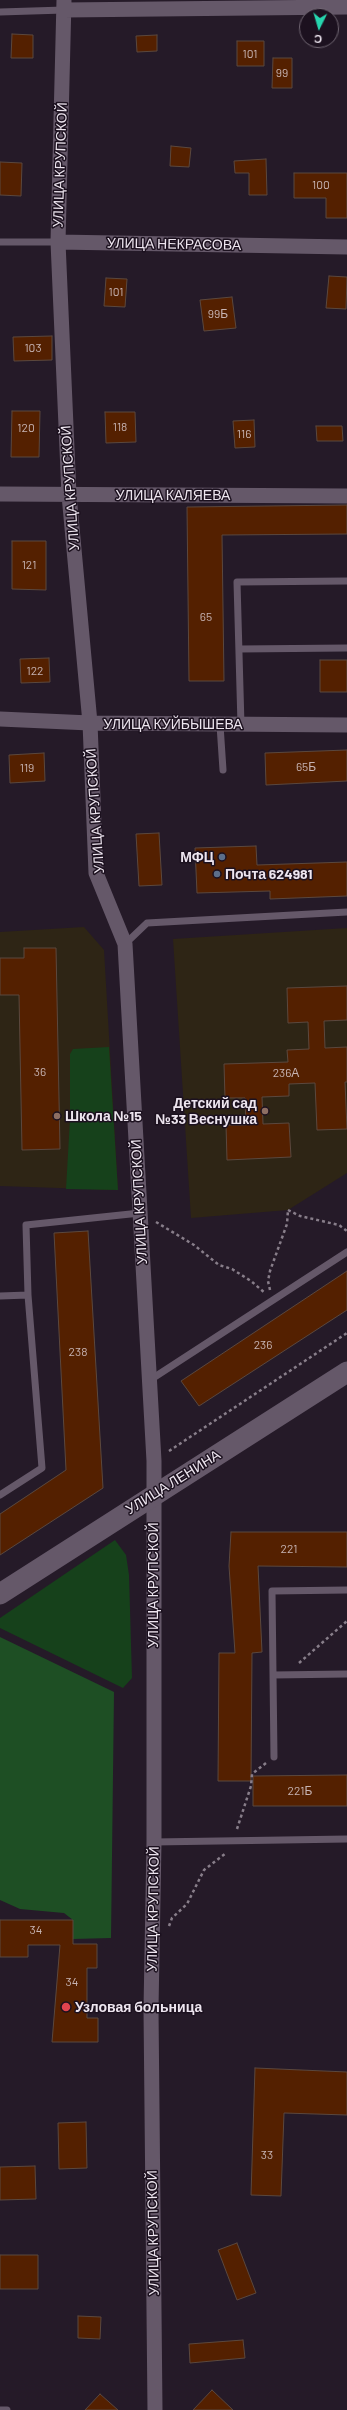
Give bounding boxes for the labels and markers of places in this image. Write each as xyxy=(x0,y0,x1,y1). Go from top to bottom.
place label: МФЦ xyxy=(180,849,214,865)
marker: МФЦ xyxy=(217,852,227,862)
place label: Почта 624981 xyxy=(225,866,312,882)
marker: Почта 624981 xyxy=(212,869,222,879)
place label: Детский сад №33 Веснушка xyxy=(155,1095,257,1128)
marker: Детский сад №33 Веснушка xyxy=(260,1106,270,1116)
place label: Школа №15 xyxy=(65,1108,142,1124)
marker: Школа №15 xyxy=(52,1111,62,1121)
place label: Узловая больница xyxy=(75,1999,202,2015)
marker: Узловая больница xyxy=(60,2001,72,2013)

